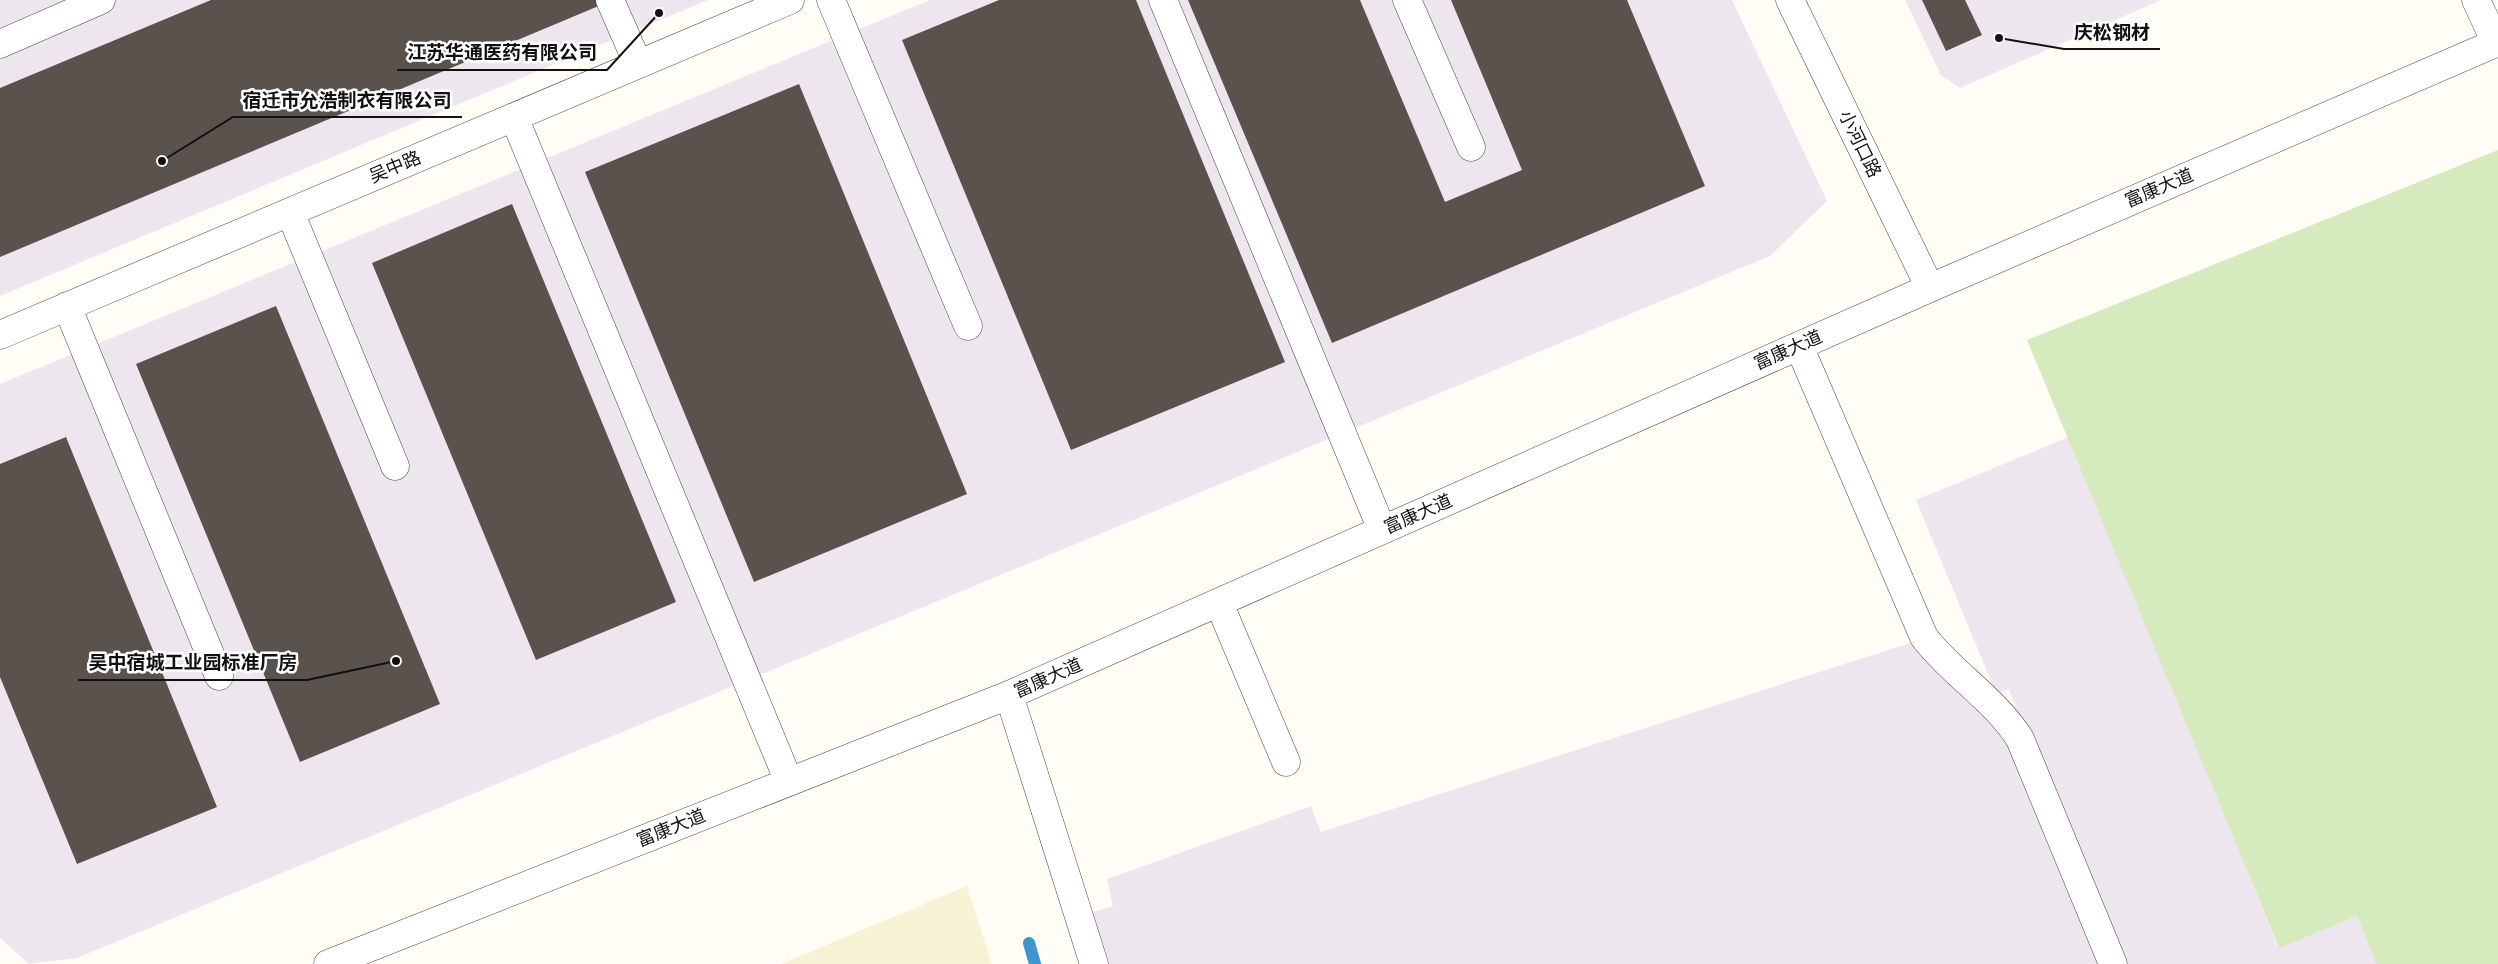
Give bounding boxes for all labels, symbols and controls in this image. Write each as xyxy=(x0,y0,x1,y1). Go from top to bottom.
callout: 庆松钢材 xyxy=(2064,15,2160,49)
text: 庆松钢材 xyxy=(2074,20,2150,44)
callout: 江苏华通医药有限公司 xyxy=(397,36,607,70)
text: 江苏华通医药有限公司 xyxy=(407,40,597,64)
callout: 宿迁市允浩制衣有限公司 xyxy=(233,83,462,117)
text: 宿迁市允浩制衣有限公司 xyxy=(242,88,452,112)
street label: 小河口路 xyxy=(1834,106,1887,181)
street label: 吴中路 xyxy=(365,145,424,188)
street label: 富康大道 xyxy=(2121,163,2196,212)
street label: 富康大道 xyxy=(1750,324,1825,375)
street label: 富康大道 xyxy=(1380,488,1455,539)
callout: 吴中宿城工业园标准厂房 xyxy=(78,646,307,680)
text: 吴中宿城工业园标准厂房 xyxy=(88,650,298,674)
street label: 富康大道 xyxy=(1010,652,1085,703)
street label: 富康大道 xyxy=(633,803,708,852)

